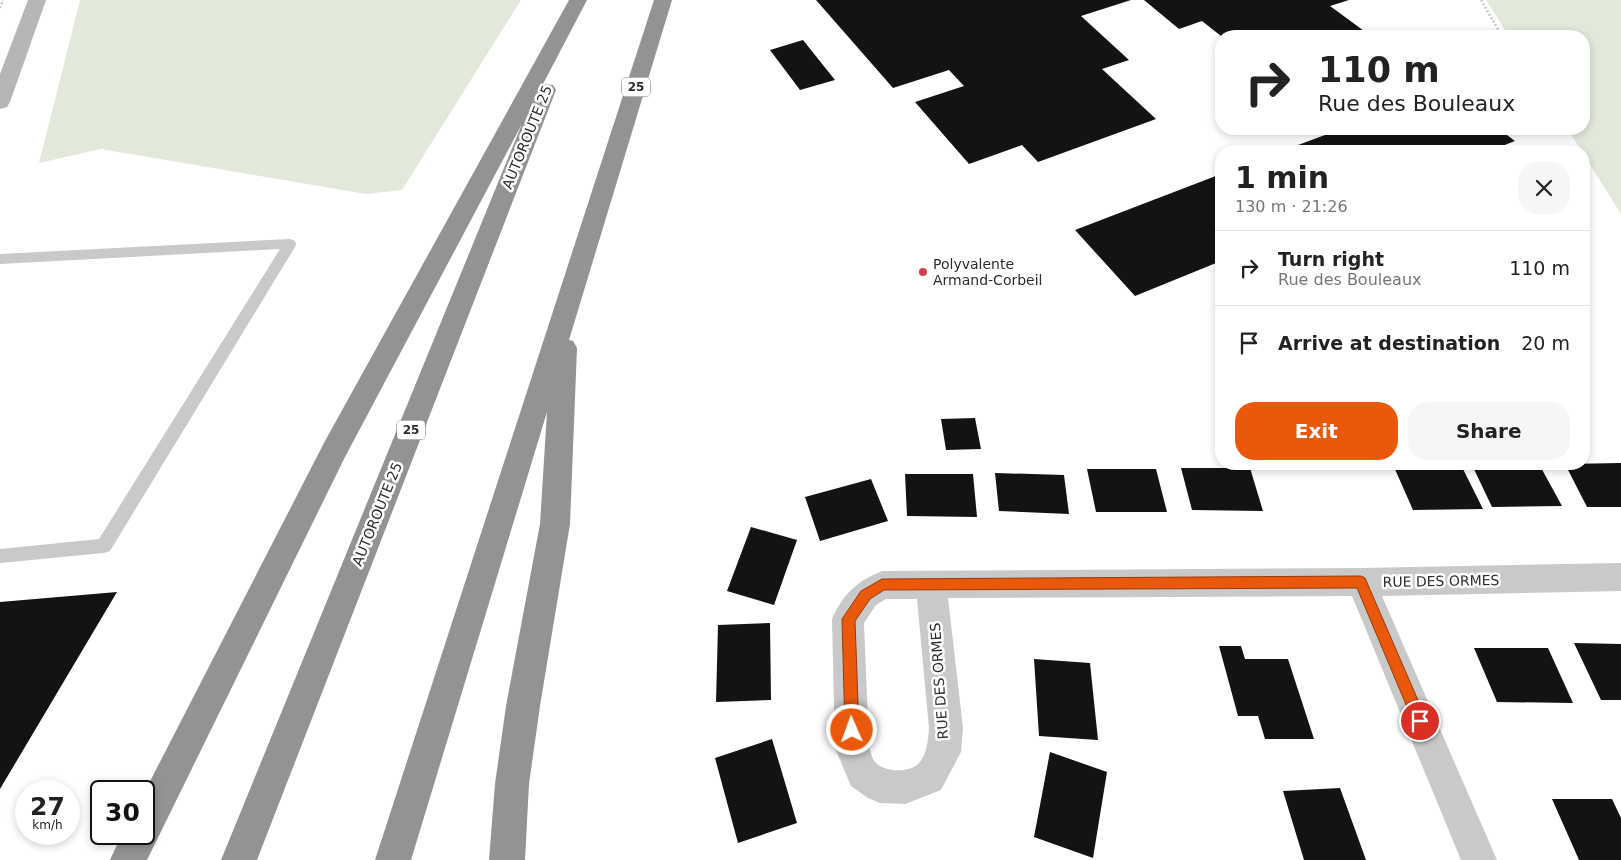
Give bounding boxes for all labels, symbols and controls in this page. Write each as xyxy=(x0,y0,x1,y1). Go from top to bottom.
icon: right xyxy=(1235,50,1300,115)
text: 110 m xyxy=(1318,50,1440,90)
road number: 25 xyxy=(622,77,650,96)
street label: AUTOROUTE 25 xyxy=(499,83,555,191)
text: Rue des Bouleaux xyxy=(1318,91,1515,116)
text: 1 min xyxy=(1235,160,1329,195)
button: close xyxy=(1518,162,1570,214)
text: 130 m · 21:26 xyxy=(1235,197,1348,216)
text: Turn right xyxy=(1278,248,1384,270)
icon: right xyxy=(1235,254,1263,282)
place label: Polyvalente Armand-Corbeil xyxy=(933,256,1043,288)
text: 110 m xyxy=(1509,257,1570,279)
marker: Polyvalente Armand-Corbeil xyxy=(917,266,929,278)
text: Rue des Bouleaux xyxy=(1278,270,1422,289)
icon: arrive xyxy=(1235,329,1263,357)
text: Arrive at destination xyxy=(1278,332,1500,354)
text: 20 m xyxy=(1521,332,1570,354)
button: Exit xyxy=(1235,402,1398,460)
button: Share xyxy=(1408,402,1570,460)
road number: 25 xyxy=(397,420,425,440)
street label: AUTOROUTE 25 xyxy=(349,460,405,568)
street label: RUE DES ORMES xyxy=(1382,572,1500,590)
street label: RUE DES ORMES xyxy=(927,622,951,740)
pin xyxy=(1399,700,1441,742)
position arrow xyxy=(825,703,877,755)
icon: arrive xyxy=(1406,707,1434,735)
speed limit sign: 30 xyxy=(90,780,155,845)
text: 27 xyxy=(30,792,65,821)
text: km/h xyxy=(32,818,63,832)

